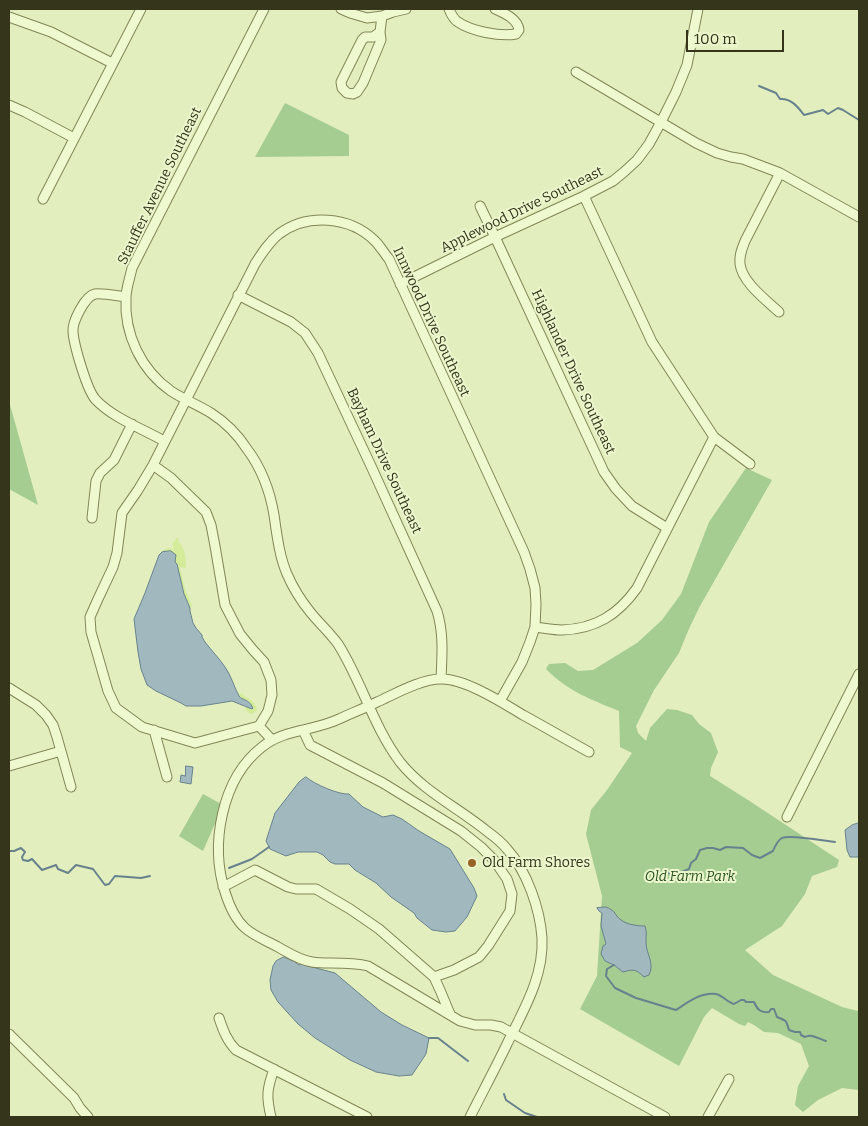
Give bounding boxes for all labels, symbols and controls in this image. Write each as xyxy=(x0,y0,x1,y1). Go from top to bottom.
scale bar xyxy=(688,20,786,52)
text: 100 m xyxy=(694,30,737,48)
street label: Stauffer Avenue Southeast xyxy=(114,104,206,268)
street label: Applewood Drive Southeast xyxy=(438,163,606,257)
street label: Innwood Drive Southeast xyxy=(389,244,473,400)
street label: Highlander Drive Southeast xyxy=(527,287,619,457)
street label: Bayham Drive Southeast xyxy=(343,386,425,536)
place label: Old Farm Shores xyxy=(482,855,590,871)
marker: Old Farm Shores xyxy=(466,857,478,869)
park label: Old Farm Park xyxy=(645,869,735,885)

